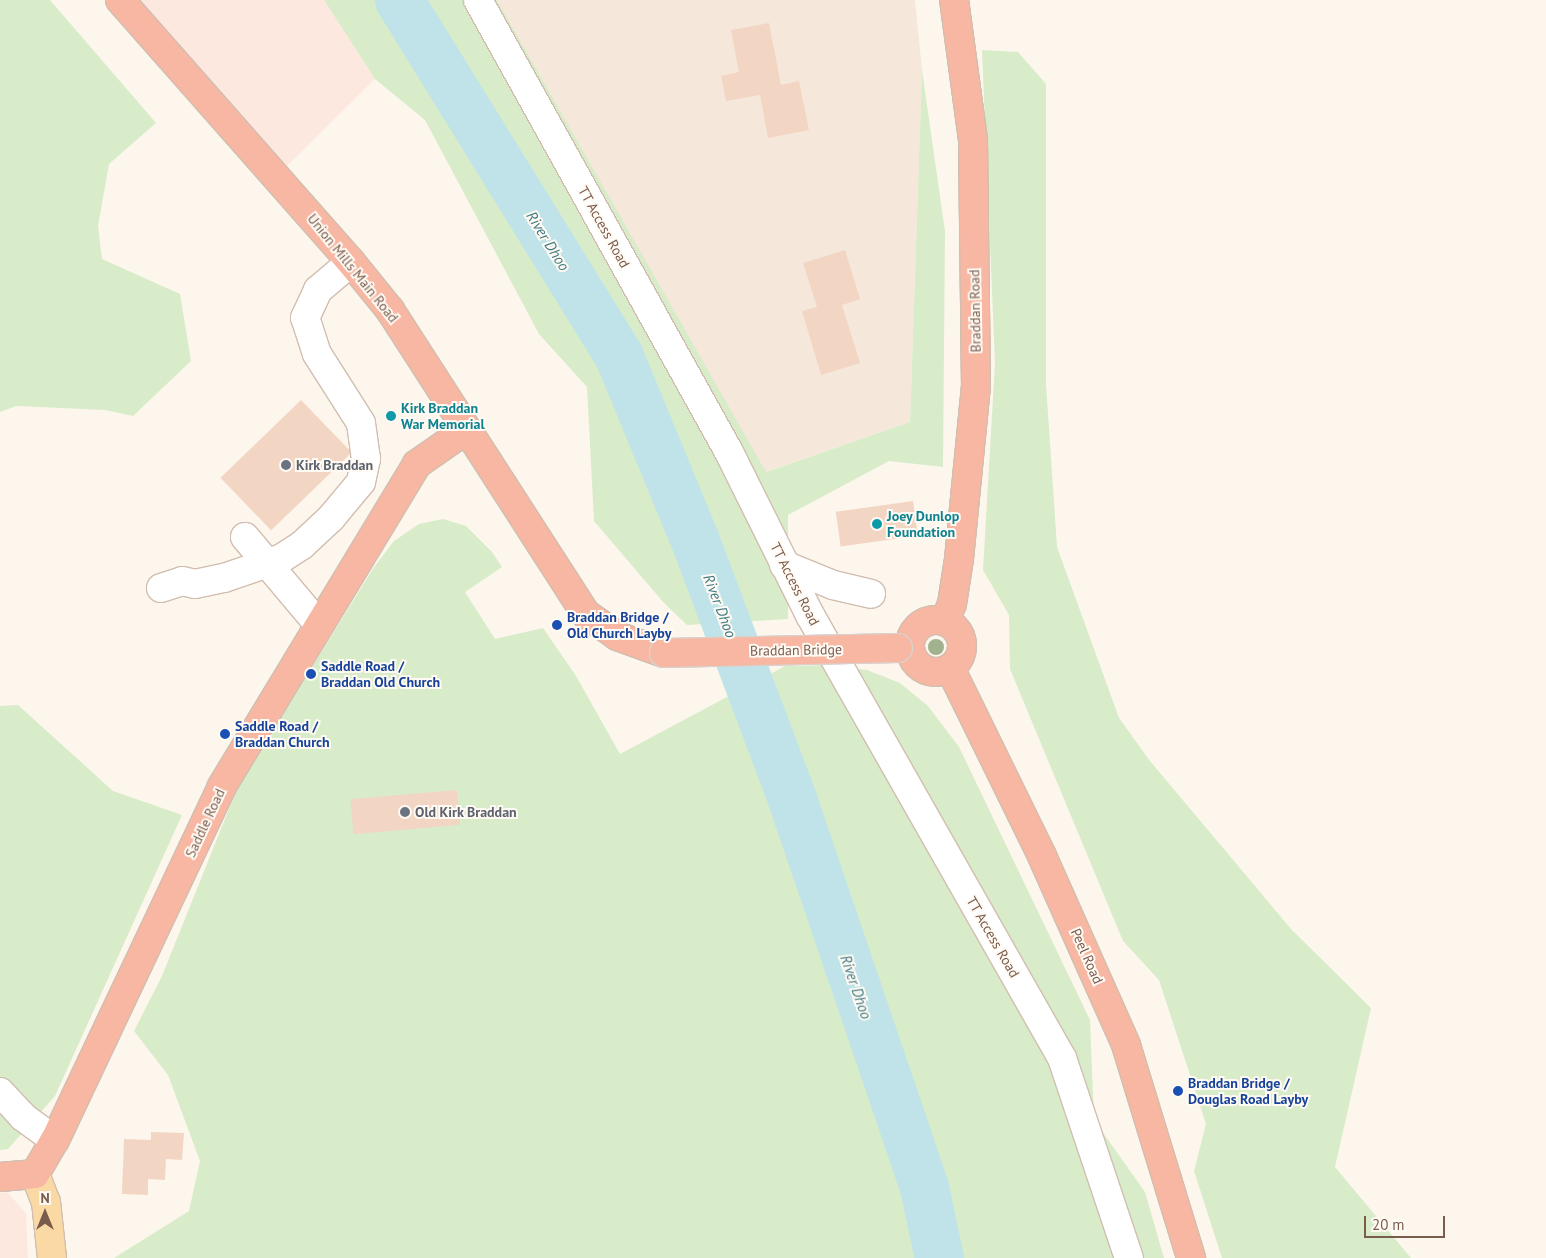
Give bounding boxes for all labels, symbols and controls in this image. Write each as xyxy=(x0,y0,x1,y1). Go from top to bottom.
street label: TT Access Road xyxy=(574,183,634,271)
water label: River Dhoo xyxy=(523,208,573,274)
street label: Union Mills Main Road xyxy=(304,210,402,326)
street label: Braddan Road xyxy=(966,269,984,353)
place label: Kirk Braddan War Memorial xyxy=(401,400,485,432)
marker: Kirk Braddan War Memorial xyxy=(385,410,397,422)
place label: Kirk Braddan xyxy=(296,457,374,473)
marker: Kirk Braddan xyxy=(280,459,292,471)
place label: Joey Dunlop Foundation xyxy=(887,508,960,540)
marker: Joey Dunlop Foundation xyxy=(871,518,883,530)
street label: TT Access Road xyxy=(767,539,823,629)
water label: River Dhoo xyxy=(700,572,740,640)
place label: Braddan Bridge / Old Church Layby xyxy=(567,609,672,642)
marker: Braddan Bridge / Old Church Layby xyxy=(551,619,563,631)
street label: Braddan Bridge xyxy=(750,641,842,659)
place label: Saddle Road / Braddan Old Church xyxy=(321,658,441,690)
marker: Saddle Road / Braddan Old Church xyxy=(305,668,317,680)
place label: Saddle Road / Braddan Church xyxy=(235,718,330,750)
marker: Saddle Road / Braddan Church xyxy=(219,728,231,740)
street label: Saddle Road xyxy=(182,786,228,860)
place label: Old Kirk Braddan xyxy=(415,804,517,820)
marker: Old Kirk Braddan xyxy=(399,806,411,818)
street label: TT Access Road xyxy=(963,893,1023,981)
street label: Peel Road xyxy=(1067,926,1107,986)
water label: River Dhoo xyxy=(837,953,875,1021)
place label: Braddan Bridge / Douglas Road Layby xyxy=(1188,1075,1308,1108)
marker: Braddan Bridge / Douglas Road Layby xyxy=(1172,1085,1184,1097)
north arrow xyxy=(20,1188,70,1238)
text: N xyxy=(40,1189,50,1207)
scale bar xyxy=(1366,1206,1447,1238)
text: 20 m xyxy=(1372,1215,1405,1234)

